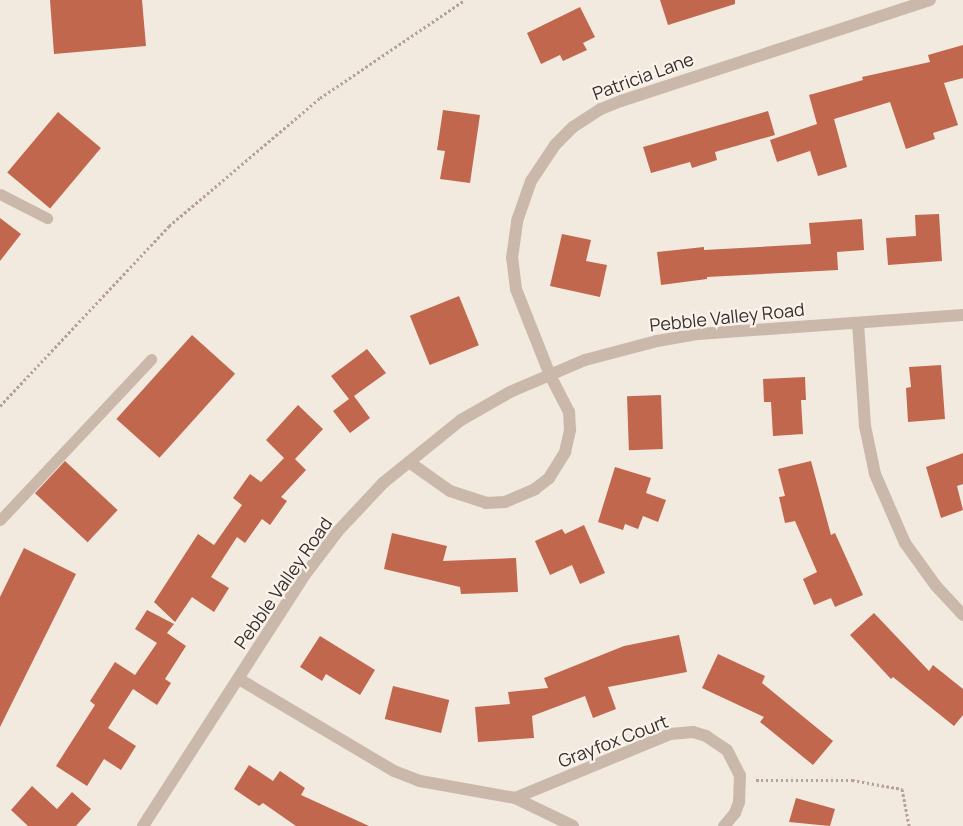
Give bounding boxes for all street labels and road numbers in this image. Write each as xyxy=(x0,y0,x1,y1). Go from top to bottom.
street label: Patricia Lane xyxy=(589,48,697,104)
street label: Pebble Valley Road xyxy=(649,298,805,336)
street label: Pebble Valley Road xyxy=(230,513,336,653)
street label: Grayfox Court xyxy=(555,710,671,772)

